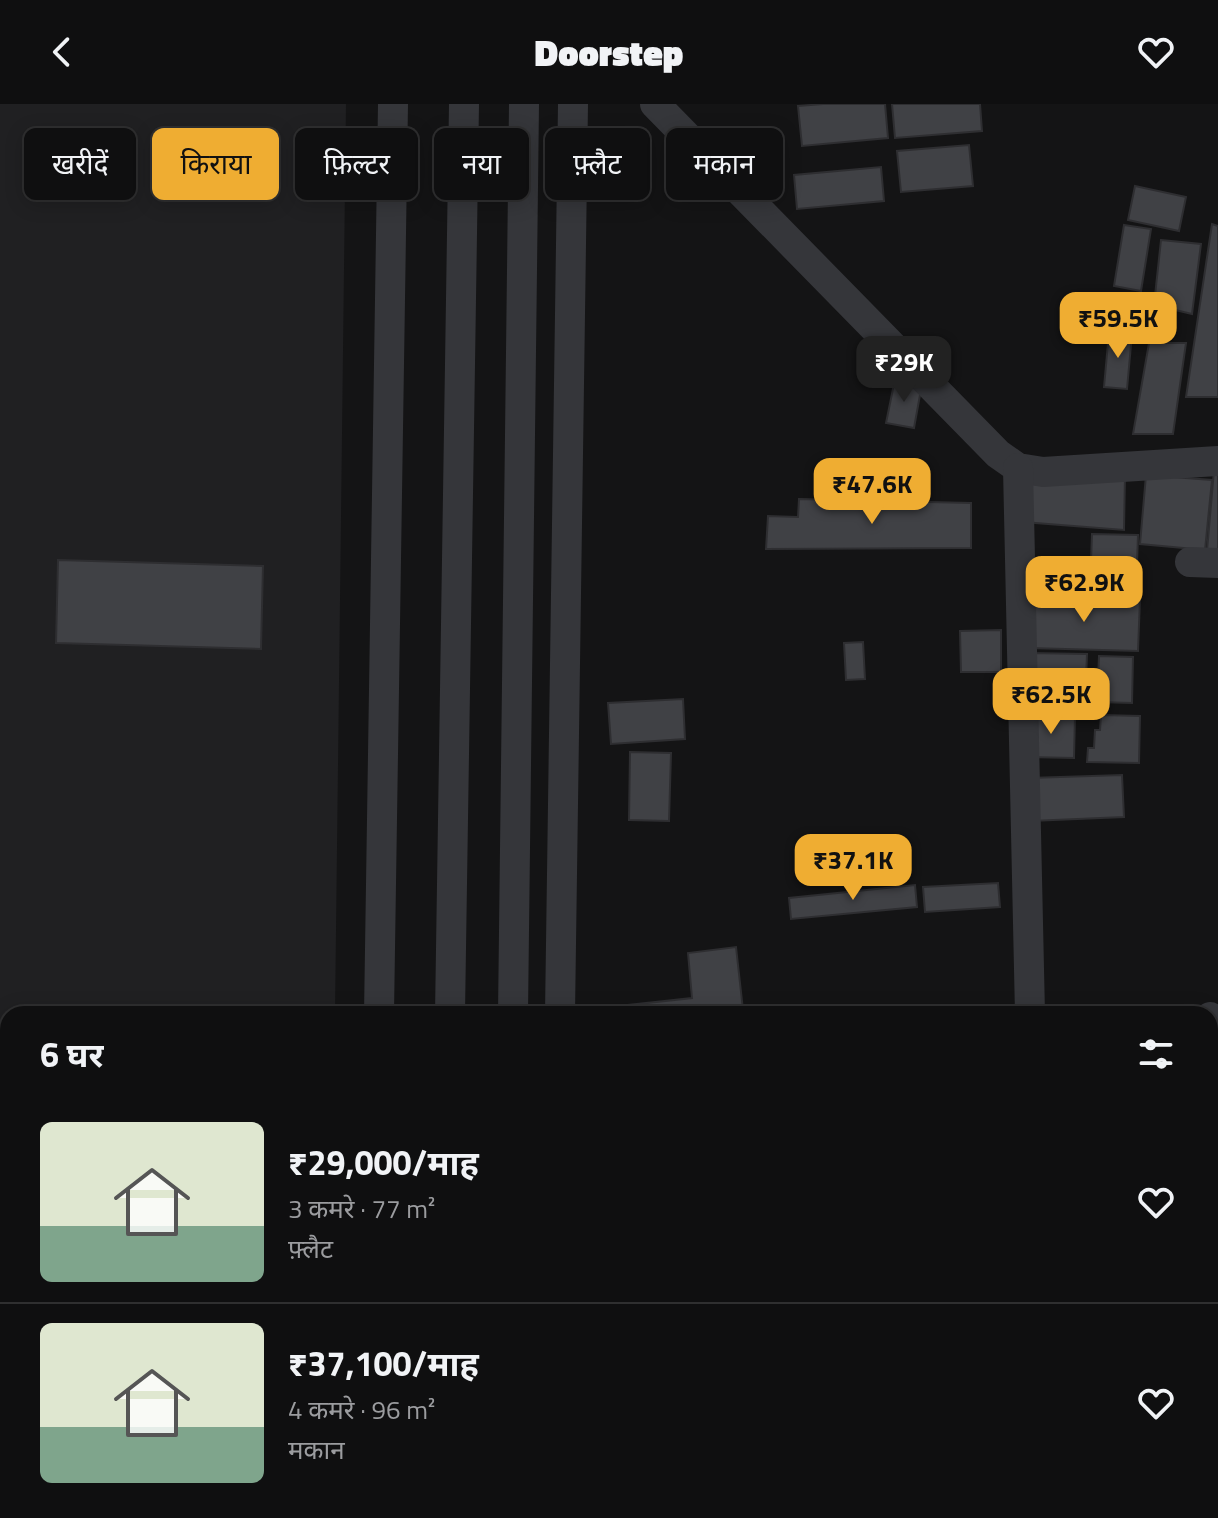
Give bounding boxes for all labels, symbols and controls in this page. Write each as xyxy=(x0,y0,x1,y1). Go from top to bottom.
text: Doorstep xyxy=(535,25,683,80)
icon: back xyxy=(40,30,84,74)
icon: heart xyxy=(1134,30,1178,74)
chip: खरीदें xyxy=(24,128,136,200)
chip: किराया xyxy=(152,128,279,200)
chip: फ़िल्टर xyxy=(295,128,418,200)
chip: नया xyxy=(434,128,529,200)
chip: फ़्लैट xyxy=(545,128,650,200)
chip: मकान xyxy=(666,128,783,200)
pin: ₹59.5K xyxy=(1053,292,1183,360)
text: ₹59.5K xyxy=(1078,298,1158,337)
pin: ₹29K xyxy=(857,336,951,404)
text: ₹29K xyxy=(874,342,934,381)
pin: ₹47.6K xyxy=(807,458,937,526)
text: ₹47.6K xyxy=(832,464,912,503)
pin: ₹62.9K xyxy=(1019,556,1149,624)
text: ₹62.9K xyxy=(1044,562,1124,601)
pin: ₹62.5K xyxy=(986,668,1116,736)
text: ₹62.5K xyxy=(1011,674,1091,713)
pin: ₹37.1K xyxy=(788,834,918,902)
text: ₹37.1K xyxy=(813,840,893,879)
text: 6 घर xyxy=(40,1028,104,1080)
icon: filters xyxy=(1134,1032,1178,1076)
text: ₹29,000/माह xyxy=(288,1136,479,1188)
icon: home xyxy=(104,1154,200,1250)
icon: heart xyxy=(1134,1180,1178,1224)
text: 3 कमरे · 77 m² xyxy=(288,1189,435,1228)
text: फ़्लैट xyxy=(288,1229,333,1268)
text: ₹37,100/माह xyxy=(288,1337,479,1389)
icon: home xyxy=(104,1355,200,1451)
icon: heart xyxy=(1134,1381,1178,1425)
text: 4 कमरे · 96 m² xyxy=(288,1390,435,1429)
text: मकान xyxy=(288,1430,345,1469)

